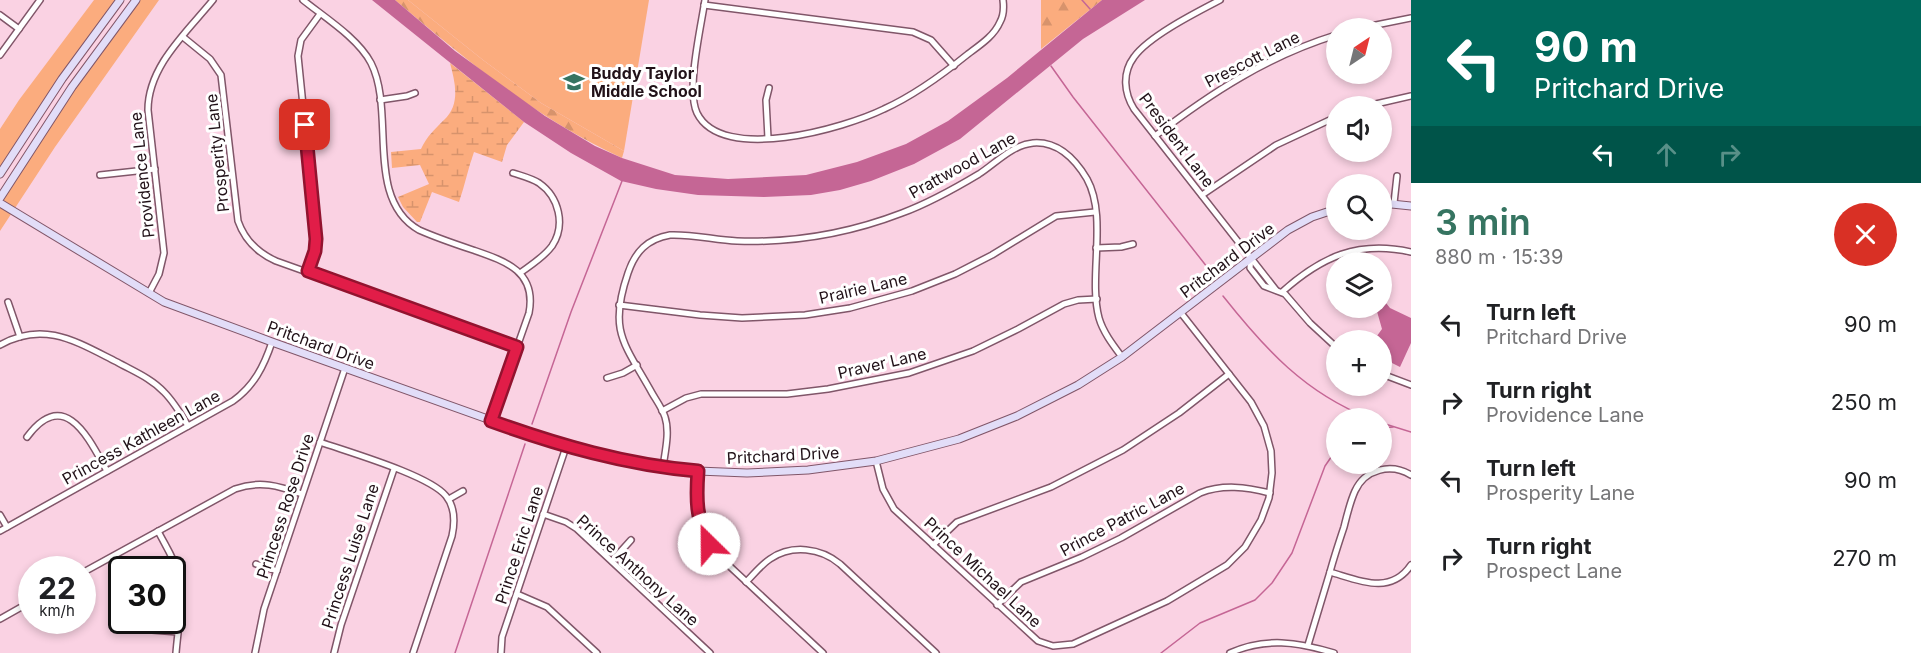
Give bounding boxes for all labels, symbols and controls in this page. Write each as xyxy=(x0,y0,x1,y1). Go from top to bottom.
north arrow xyxy=(1326,18,1392,84)
map controls xyxy=(1326,18,1392,474)
text: 90 m xyxy=(1534,21,1638,72)
icon: left xyxy=(1435,24,1513,102)
street label: Prescott Lane xyxy=(1201,27,1303,91)
place label: Buddy Taylor Middle School xyxy=(591,63,702,101)
school or university icon: Buddy Taylor Middle School xyxy=(562,70,586,94)
text: Pritchard Drive xyxy=(1534,72,1724,105)
street label: President Lane xyxy=(1135,89,1219,191)
street label: Prosperity Lane xyxy=(201,93,233,213)
button: sound xyxy=(1326,96,1392,162)
pin xyxy=(279,99,330,150)
icon: arrive xyxy=(288,108,321,141)
street label: Providence Lane xyxy=(125,111,159,239)
street label: Prattwood Lane xyxy=(905,127,1019,203)
icon: left xyxy=(1587,138,1620,171)
icon: ahead xyxy=(1650,138,1683,171)
icon: right xyxy=(1713,138,1746,171)
button: search xyxy=(1326,174,1392,240)
text: 3 min xyxy=(1435,200,1531,244)
button: close xyxy=(1834,203,1897,266)
street label: Pritchard Drive xyxy=(1176,218,1278,302)
text: 880 m · 15:39 xyxy=(1435,245,1563,269)
button: layers xyxy=(1326,252,1392,318)
street label: Prairie Lane xyxy=(817,268,909,308)
text: Turn left xyxy=(1486,299,1576,325)
icon: left xyxy=(1435,308,1468,341)
text: 90 m xyxy=(1844,311,1897,337)
street label: Pritchard Drive xyxy=(265,316,377,374)
text: Pritchard Drive xyxy=(1486,325,1627,349)
button: + xyxy=(1326,330,1392,396)
street label: Praver Lane xyxy=(836,343,928,383)
text: Turn right xyxy=(1486,377,1592,403)
street label: Princess Kathleen Lane xyxy=(59,385,223,489)
icon: right xyxy=(1435,386,1468,419)
text: 250 m xyxy=(1831,389,1897,415)
text: Providence Lane xyxy=(1486,403,1644,427)
button: − xyxy=(1326,408,1392,474)
street label: Princess Rose Drive xyxy=(252,431,318,581)
street label: Pritchard Drive xyxy=(726,442,840,468)
text: Turn left xyxy=(1486,455,1576,481)
icon: left xyxy=(1435,464,1468,497)
text: 90 m xyxy=(1844,467,1897,493)
street label: Prince Patric Lane xyxy=(1056,478,1188,560)
street label: Princess Luise Lane xyxy=(317,481,383,631)
text: Prosperity Lane xyxy=(1486,481,1635,505)
street label: Prince Eric Lane xyxy=(490,483,548,607)
street label: Prince Anthony Lane xyxy=(573,510,703,630)
position arrow xyxy=(677,512,741,576)
street label: Prince Michael Lane xyxy=(920,512,1046,632)
text: Turn right xyxy=(1486,533,1592,559)
icon: right xyxy=(1435,542,1468,575)
text: 270 m xyxy=(1832,545,1897,571)
speed limit sign: 30 xyxy=(108,556,186,634)
text: Prospect Lane xyxy=(1486,559,1622,583)
text: 22 xyxy=(38,570,76,606)
text: km/h xyxy=(39,601,75,620)

